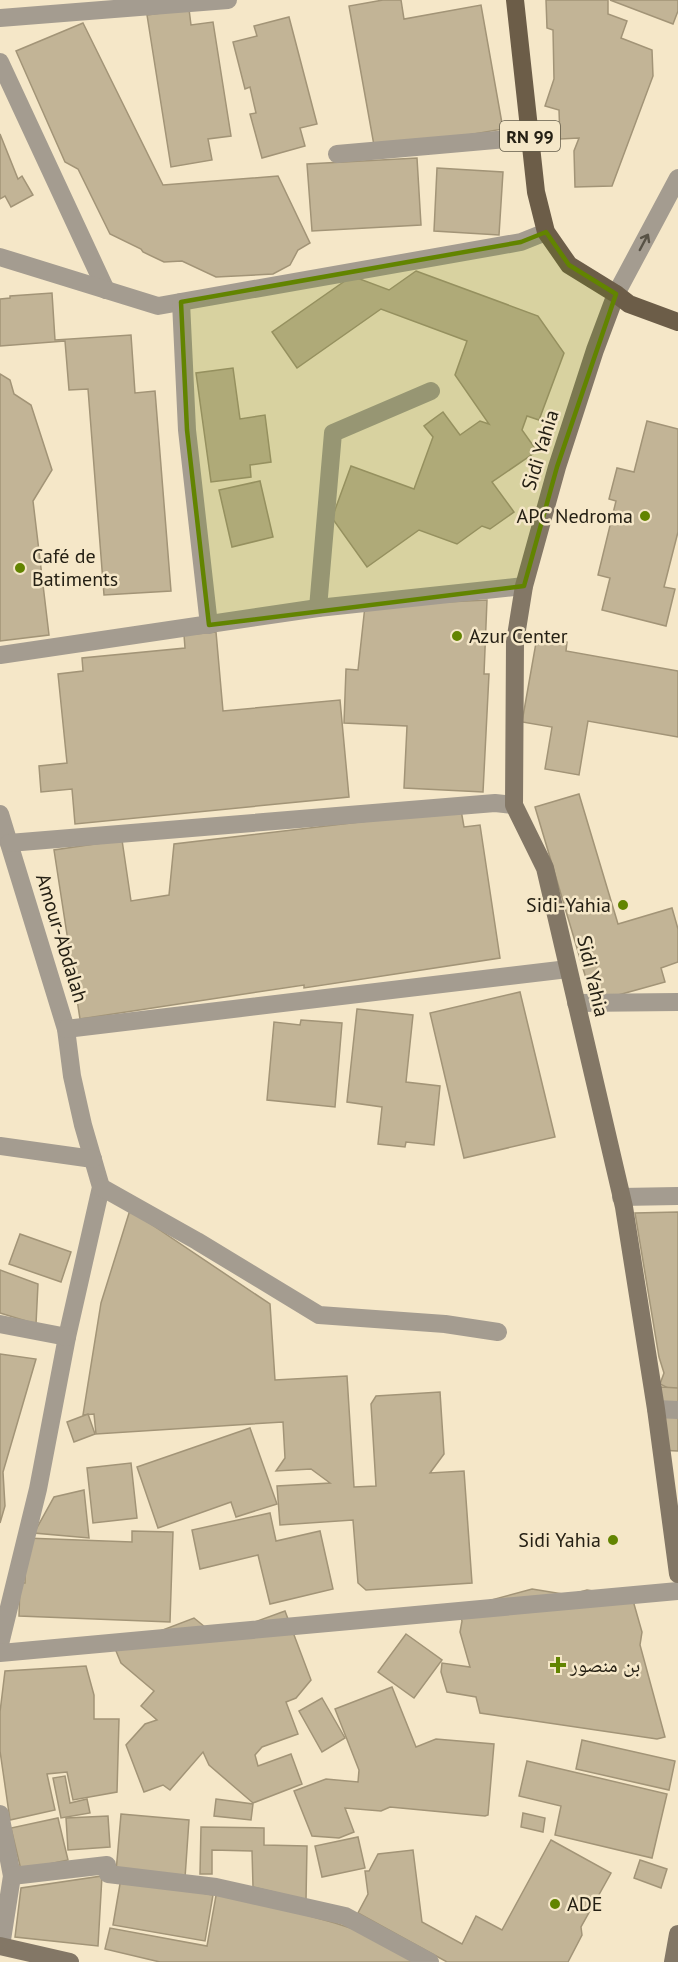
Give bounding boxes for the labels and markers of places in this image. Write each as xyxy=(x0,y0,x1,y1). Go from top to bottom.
place label: APC Nedroma xyxy=(516,503,633,529)
marker: APC Nedroma xyxy=(638,509,652,523)
place label: Café de Batiments xyxy=(32,543,118,592)
marker: Café de Batiments xyxy=(13,561,27,575)
place label: Azur Center xyxy=(469,623,568,649)
marker: Azur Center xyxy=(450,629,464,643)
place label: Sidi-Yahia xyxy=(526,892,611,918)
marker: Sidi-Yahia xyxy=(616,898,630,912)
place label: Sidi Yahia xyxy=(518,1527,601,1553)
marker: Sidi Yahia xyxy=(606,1533,620,1547)
place label: بن منصور xyxy=(569,1652,640,1678)
marker: بن منصور xyxy=(551,1658,565,1672)
place label: ADE xyxy=(567,1891,603,1917)
marker: ADE xyxy=(548,1897,562,1911)

